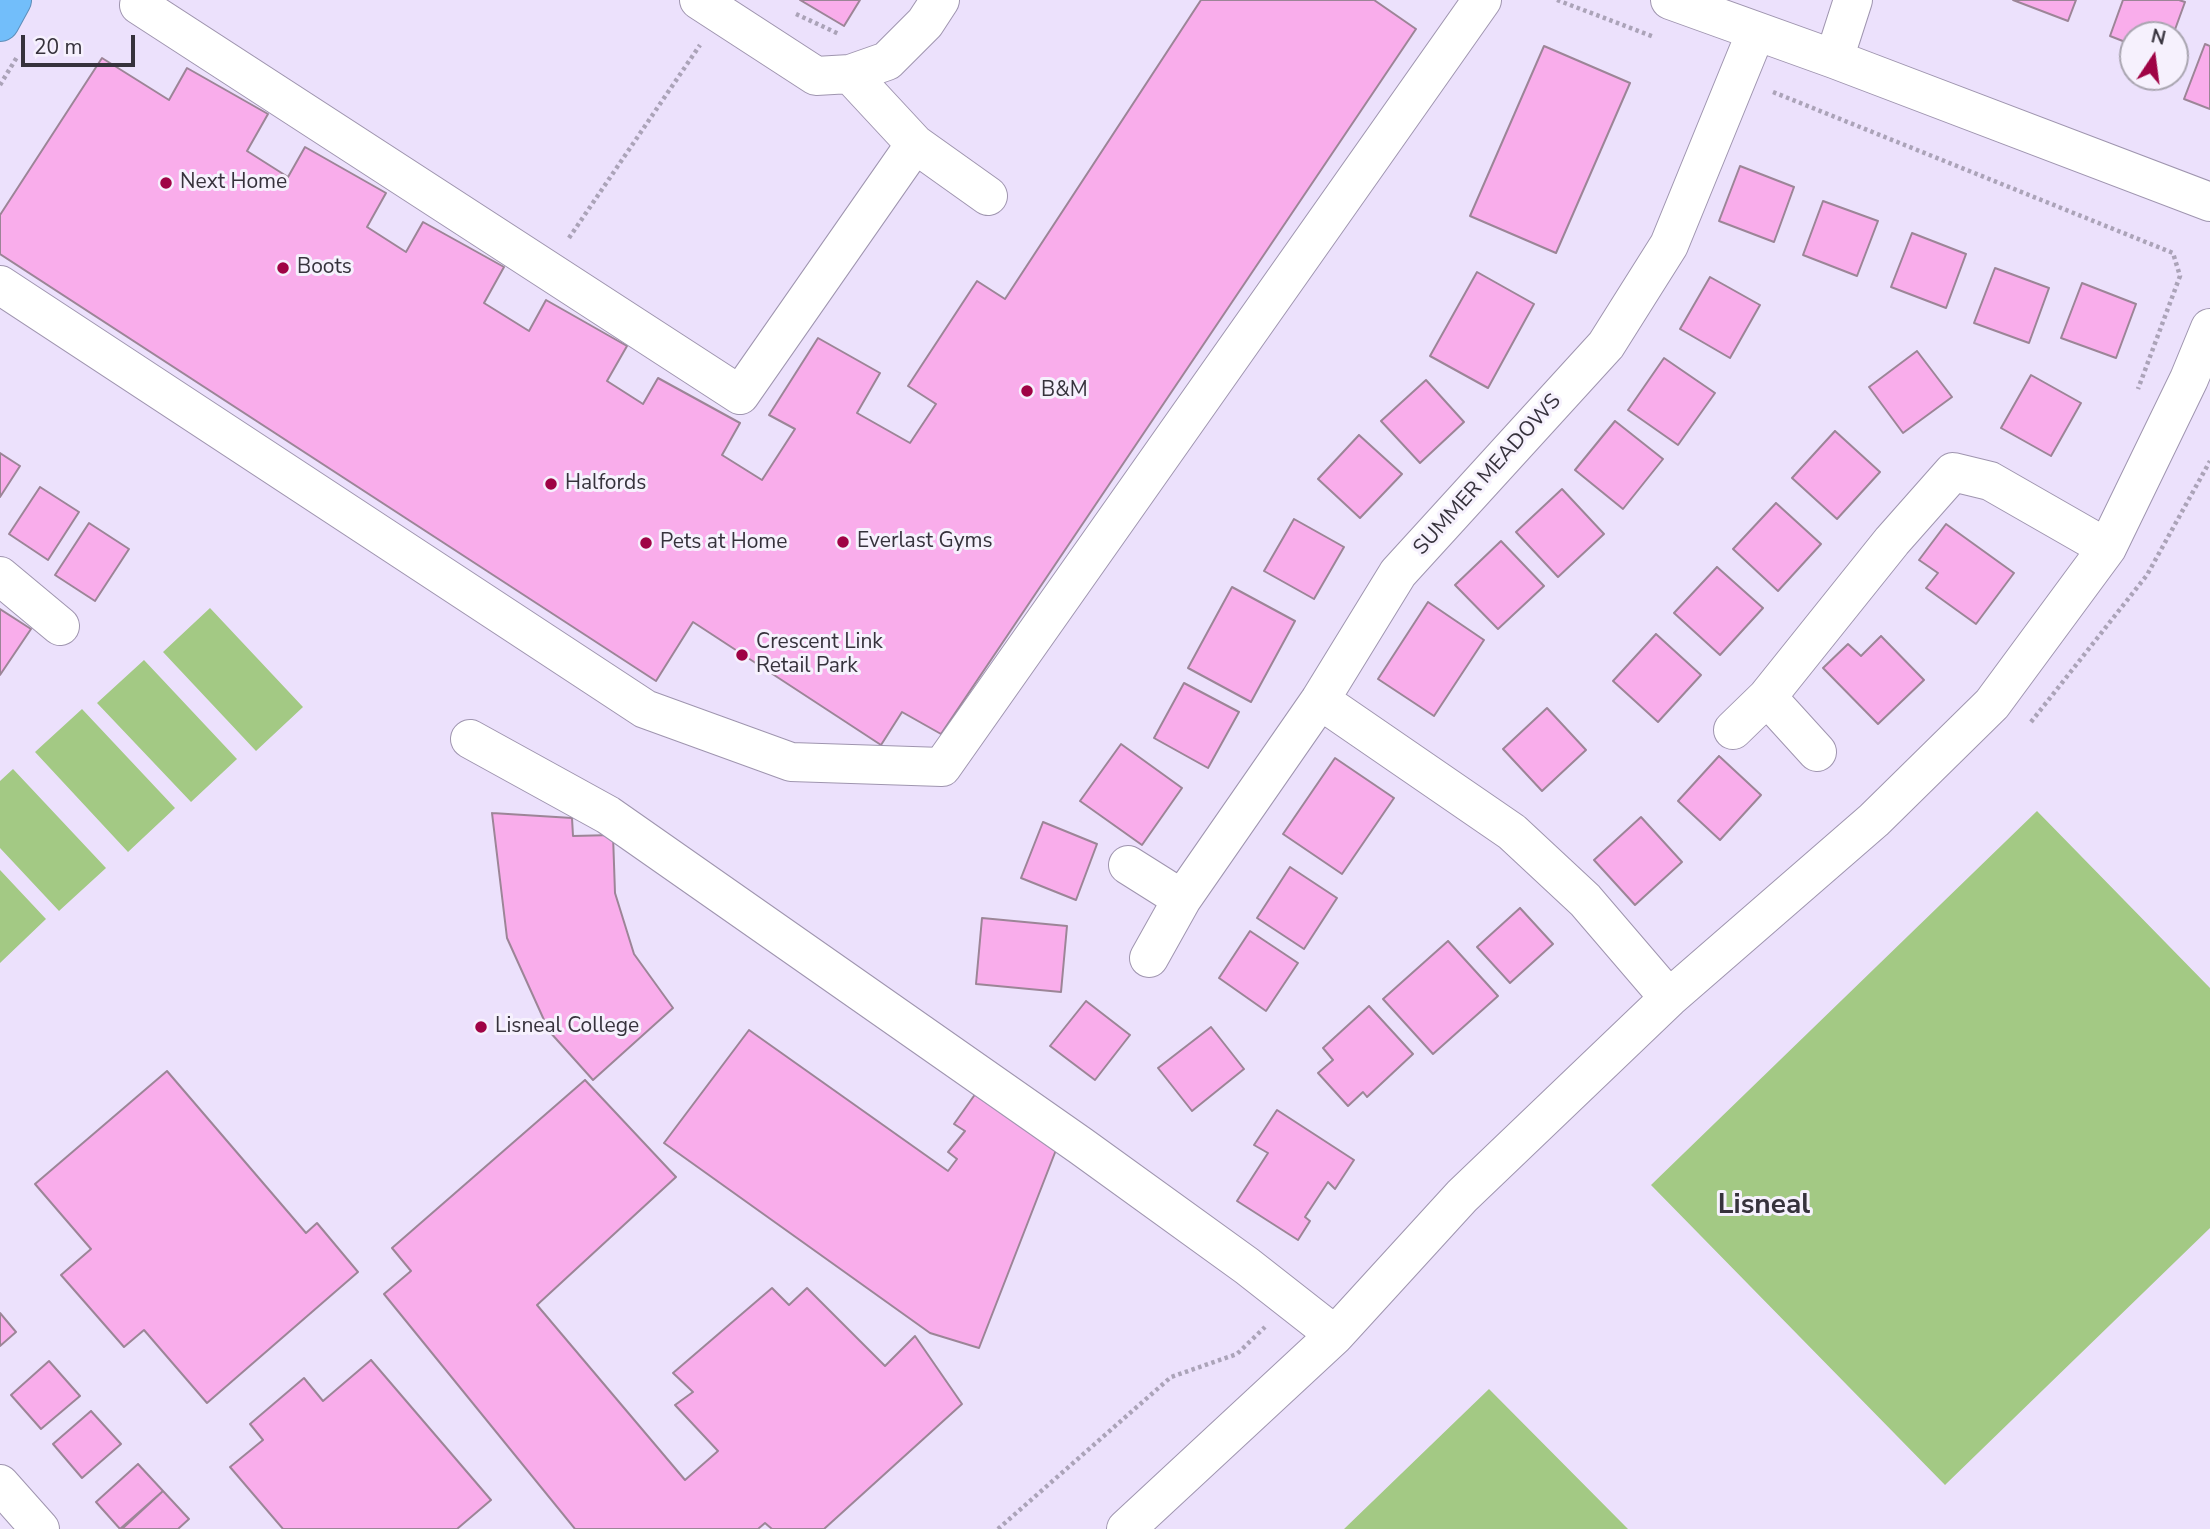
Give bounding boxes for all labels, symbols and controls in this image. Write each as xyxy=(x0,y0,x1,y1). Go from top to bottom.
scale bar xyxy=(24,21,138,65)
north arrow xyxy=(2119,21,2189,91)
text: N xyxy=(2148,23,2168,52)
text: 20 m xyxy=(34,33,83,61)
place label: Next Home xyxy=(180,170,287,196)
marker: Next Home xyxy=(158,175,174,191)
place label: Boots xyxy=(297,255,352,281)
marker: Boots xyxy=(275,260,291,276)
place label: B&M xyxy=(1041,378,1088,404)
marker: B&M xyxy=(1019,383,1035,399)
street label: SUMMER MEADOWS xyxy=(1409,389,1567,561)
place label: Halfords xyxy=(565,471,646,497)
marker: Halfords xyxy=(543,476,559,492)
place label: Everlast Gyms xyxy=(857,529,993,555)
place label: Pets at Home xyxy=(660,530,788,556)
marker: Everlast Gyms xyxy=(835,534,851,550)
marker: Pets at Home xyxy=(638,535,654,551)
place label: Crescent Link Retail Park xyxy=(756,630,883,680)
marker: Crescent Link Retail Park xyxy=(734,647,750,663)
place label: Lisneal College xyxy=(495,1014,639,1040)
marker: Lisneal College xyxy=(473,1019,489,1035)
district label: Lisneal xyxy=(1718,1189,1810,1223)

